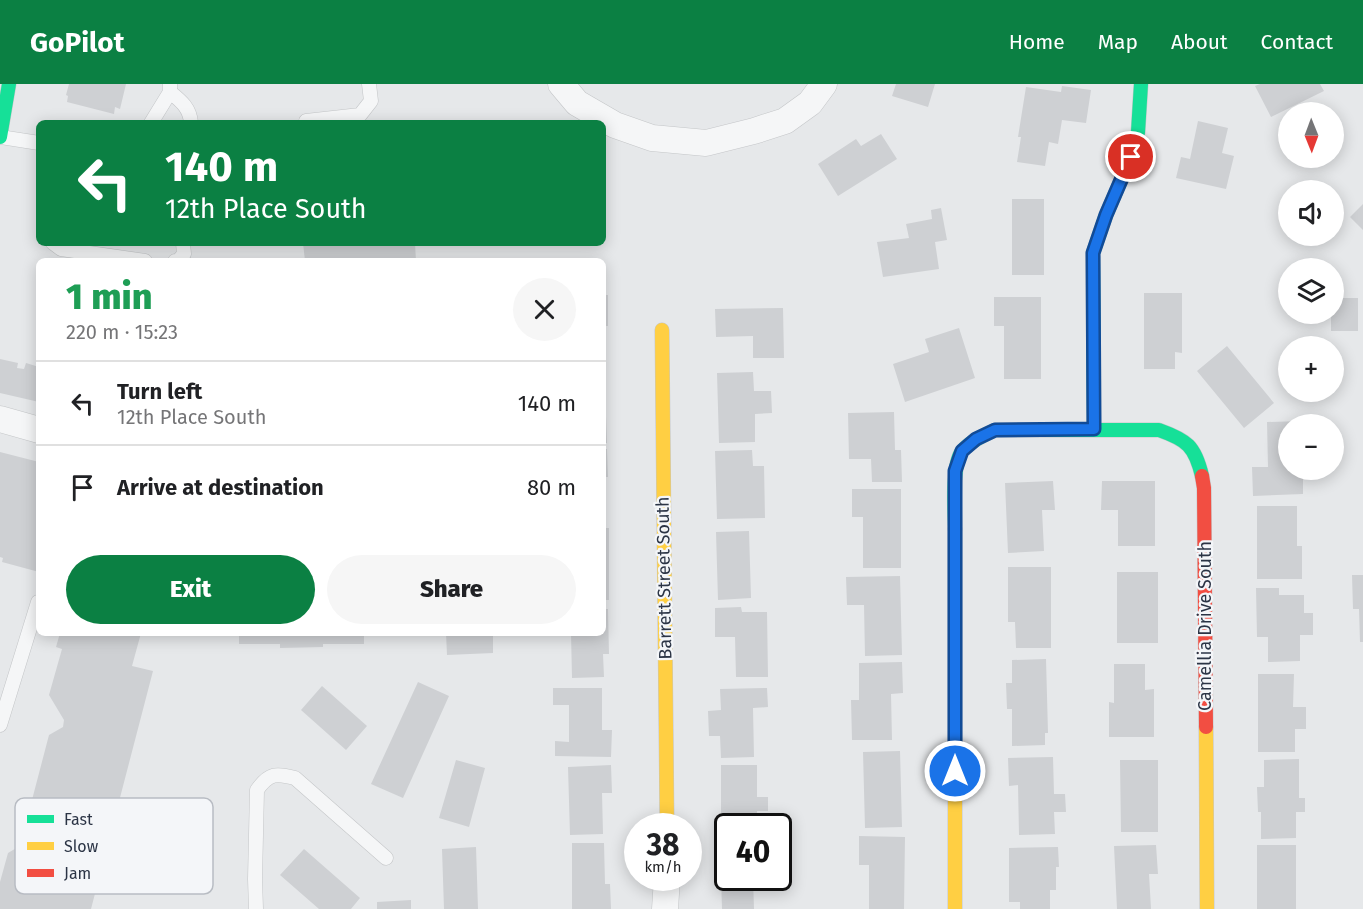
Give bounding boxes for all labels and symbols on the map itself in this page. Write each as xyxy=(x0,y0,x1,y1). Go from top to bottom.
north arrow xyxy=(1278,102,1344,168)
pin xyxy=(1105,131,1156,182)
street label: Barrett Street South xyxy=(652,496,676,660)
street label: Camellia Drive South xyxy=(1194,541,1216,711)
position arrow xyxy=(923,739,987,803)
legend xyxy=(15,798,213,894)
text: Fast xyxy=(64,810,93,829)
speed limit sign: 40 xyxy=(714,813,792,891)
text: Slow xyxy=(64,837,99,856)
text: Jam xyxy=(64,864,91,883)

